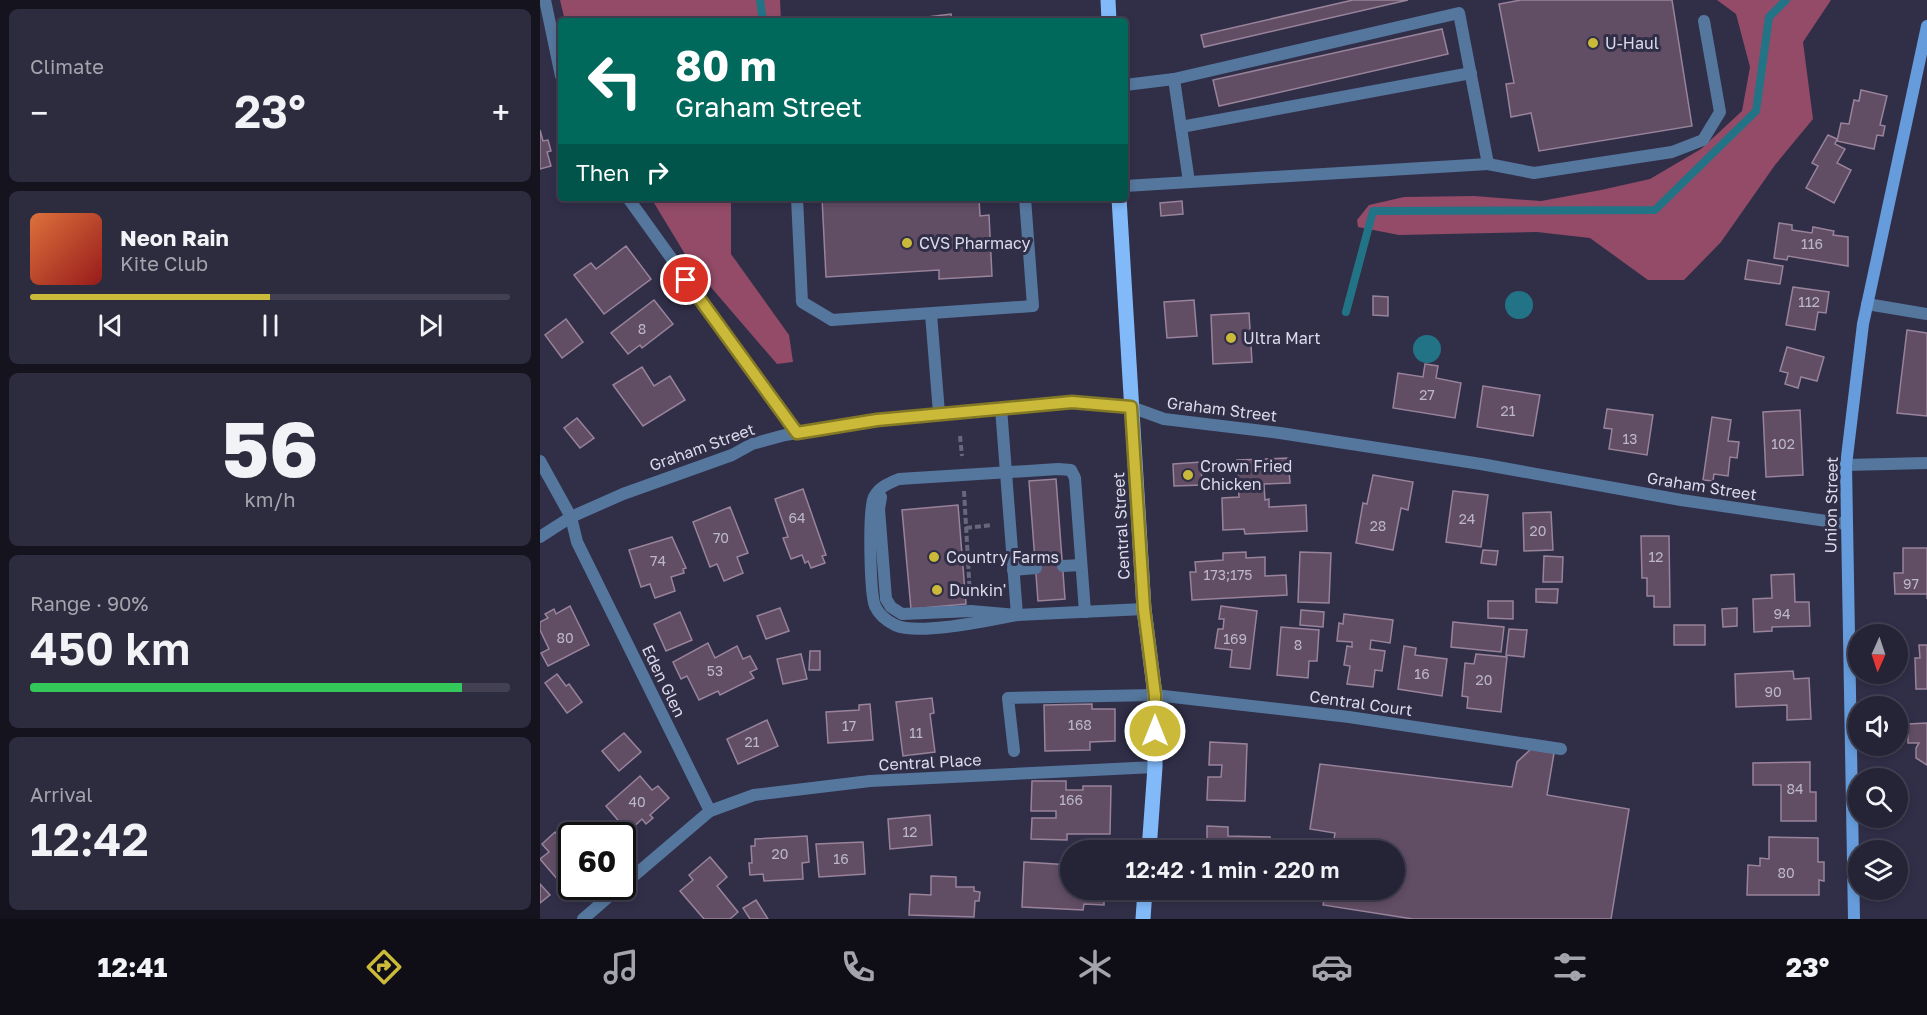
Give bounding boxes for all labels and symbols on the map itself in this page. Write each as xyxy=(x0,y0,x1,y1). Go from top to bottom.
place label: U-Haul xyxy=(1605,33,1659,53)
marker: U-Haul xyxy=(1586,36,1600,50)
place label: CVS Pharmacy xyxy=(919,233,1030,253)
house number: 116 xyxy=(1801,235,1823,252)
marker: CVS Pharmacy xyxy=(900,236,914,250)
pin xyxy=(660,254,711,305)
house number: 112 xyxy=(1798,293,1820,310)
house number: 8 xyxy=(638,320,646,337)
place label: Ultra Mart xyxy=(1243,328,1321,348)
marker: Ultra Mart xyxy=(1224,331,1238,345)
house number: 27 xyxy=(1419,386,1435,403)
street label: Graham Street xyxy=(1166,392,1278,426)
house number: 21 xyxy=(1501,402,1516,419)
street label: Graham Street xyxy=(647,419,757,475)
house number: 13 xyxy=(1623,430,1637,447)
house number: 102 xyxy=(1771,435,1795,452)
place label: Crown Fried Chicken xyxy=(1200,456,1292,494)
street label: Union Street xyxy=(1820,457,1842,553)
street label: Graham Street xyxy=(1646,467,1758,505)
marker: Crown Fried Chicken xyxy=(1181,468,1195,482)
street label: Central Street xyxy=(1108,472,1134,580)
house number: 64 xyxy=(788,509,806,526)
house number: 24 xyxy=(1459,510,1475,527)
house number: 28 xyxy=(1370,517,1386,534)
house number: 20 xyxy=(1530,522,1546,539)
house number: 70 xyxy=(713,529,729,546)
place label: Country Farms xyxy=(946,547,1059,567)
house number: 12 xyxy=(1649,548,1663,565)
marker: Country Farms xyxy=(927,550,941,564)
house number: 74 xyxy=(650,552,666,569)
house number: 173;175 xyxy=(1204,566,1252,583)
house number: 97 xyxy=(1903,575,1919,592)
place label: Dunkin' xyxy=(949,580,1006,600)
marker: Dunkin' xyxy=(930,583,944,597)
house number: 94 xyxy=(1773,605,1791,622)
north arrow xyxy=(1848,624,1908,684)
house number: 80 xyxy=(556,629,574,646)
house number: 169 xyxy=(1223,630,1247,647)
house number: 8 xyxy=(1294,636,1302,653)
street label: Eden Glen xyxy=(638,642,690,720)
house number: 53 xyxy=(707,662,723,679)
house number: 16 xyxy=(1414,665,1430,682)
house number: 20 xyxy=(1476,671,1492,688)
house number: 90 xyxy=(1764,683,1782,700)
street label: Central Court xyxy=(1308,686,1414,720)
position arrow xyxy=(1123,699,1187,763)
house number: 168 xyxy=(1068,716,1092,733)
house number: 17 xyxy=(842,717,856,734)
house number: 11 xyxy=(909,724,923,741)
house number: 21 xyxy=(745,733,760,750)
street label: Central Place xyxy=(878,749,982,775)
house number: 84 xyxy=(1786,780,1804,797)
house number: 166 xyxy=(1059,791,1083,808)
house number: 40 xyxy=(628,793,646,810)
speed limit sign: 60 xyxy=(558,822,636,900)
house number: 12 xyxy=(903,823,917,840)
house number: 20 xyxy=(772,845,788,862)
house number: 16 xyxy=(833,850,849,867)
house number: 80 xyxy=(1777,864,1795,881)

